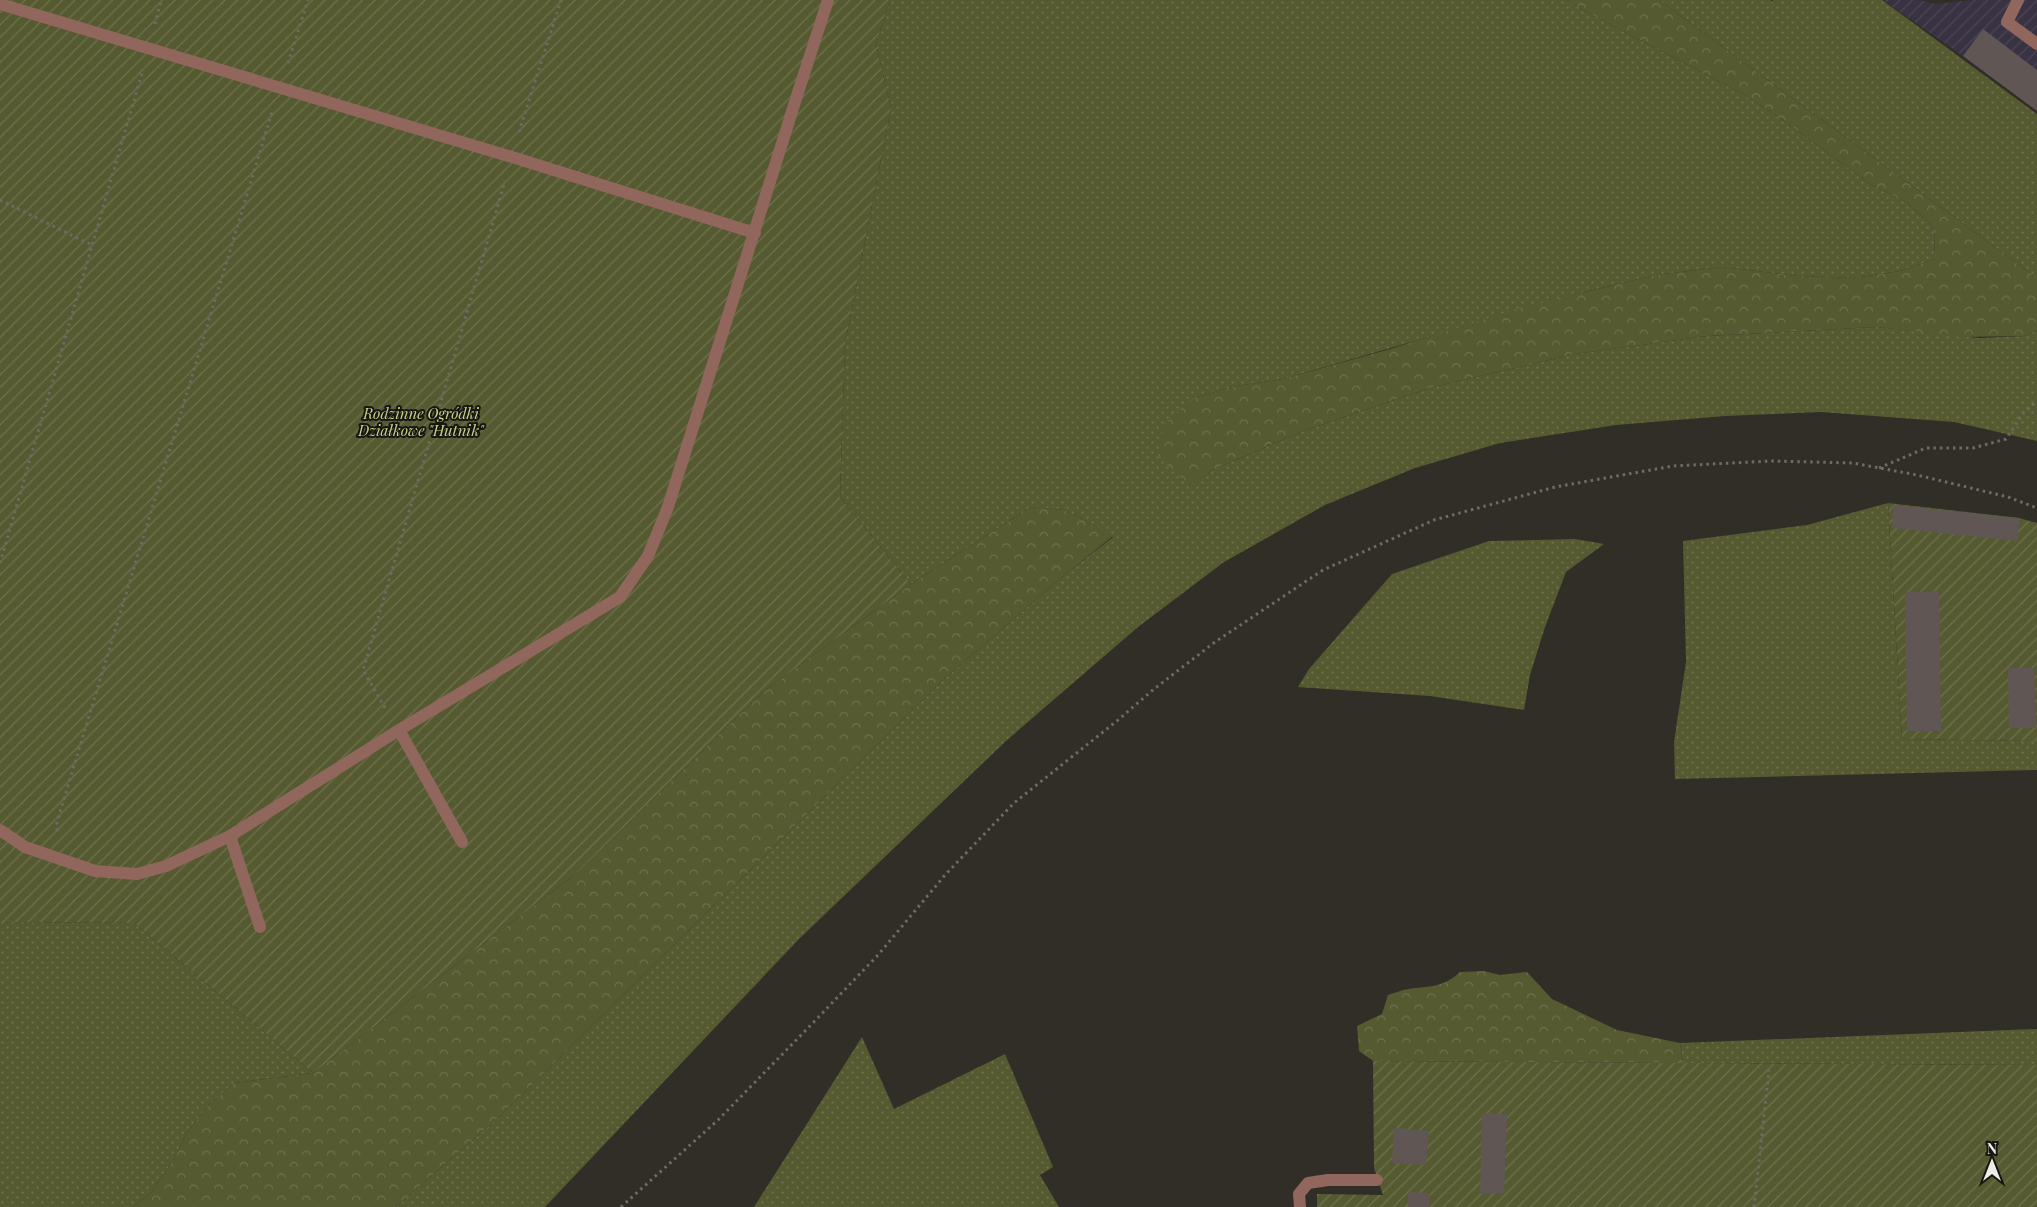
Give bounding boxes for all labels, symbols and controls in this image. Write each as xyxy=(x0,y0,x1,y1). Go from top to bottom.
park label: Rodzinne Ogródki Działkowe "Hutnik" xyxy=(357,403,485,440)
north arrow xyxy=(1967,1137,2017,1187)
text: N xyxy=(1987,1139,1997,1158)

